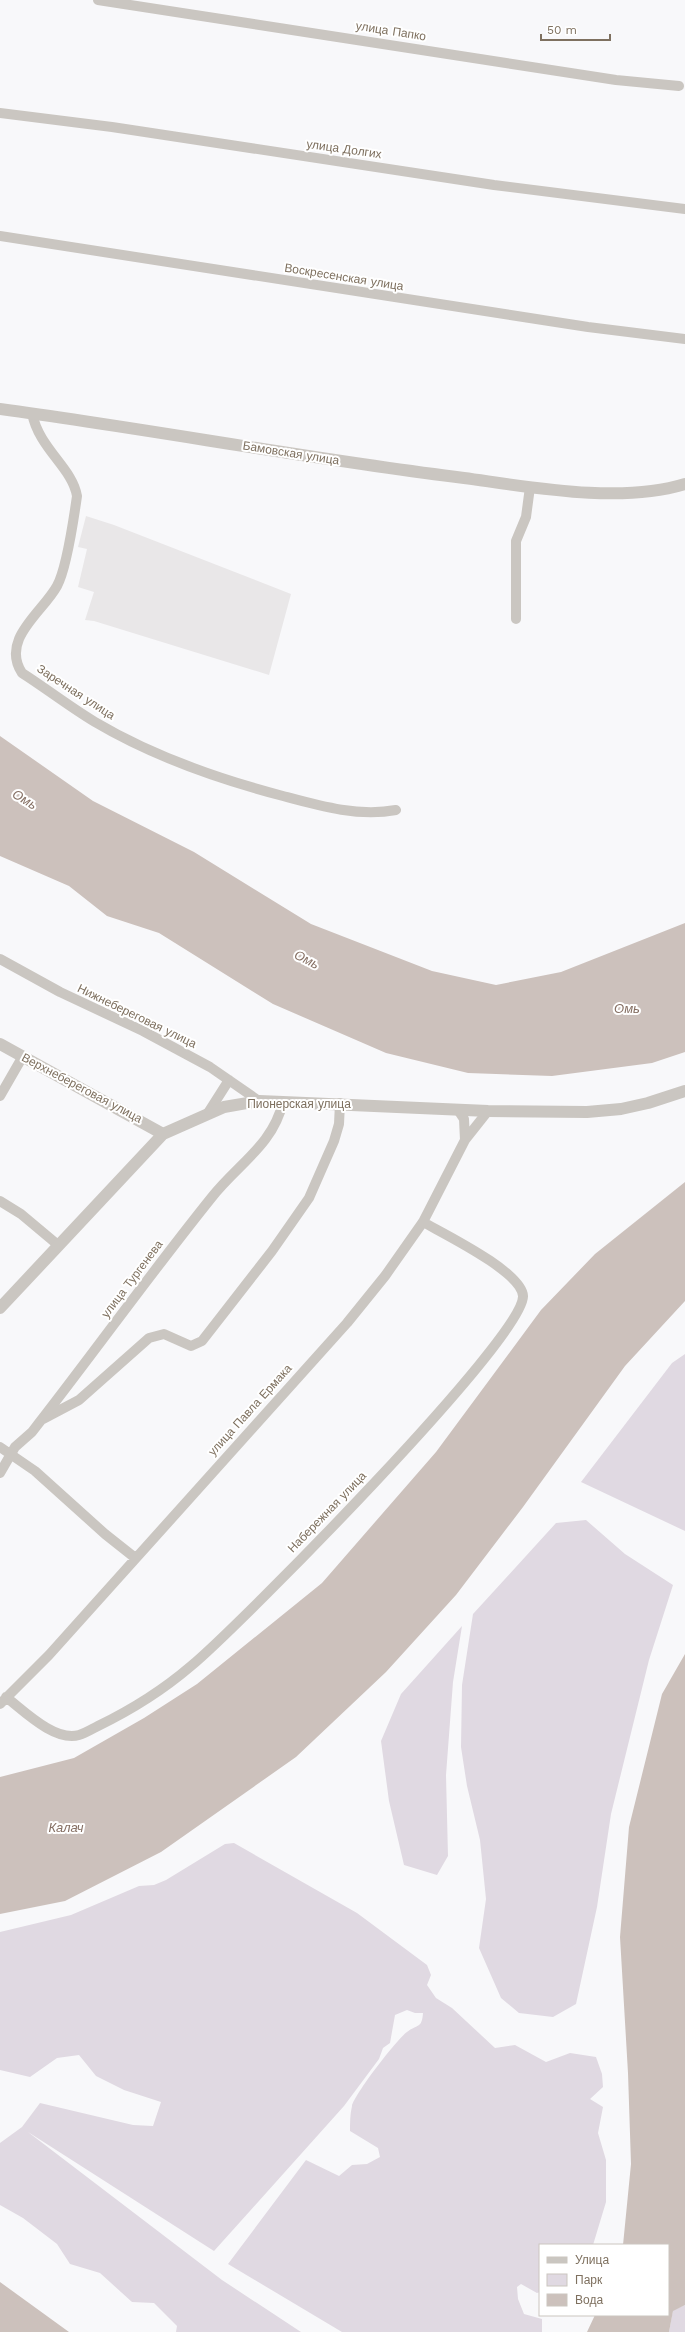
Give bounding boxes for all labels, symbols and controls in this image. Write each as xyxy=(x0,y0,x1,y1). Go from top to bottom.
scale bar xyxy=(541,16,610,42)
street label: улица Папко xyxy=(355,19,427,44)
text: 50 m xyxy=(547,23,577,37)
street label: улица Долгих xyxy=(305,137,383,161)
street label: Воскресенская улица xyxy=(283,261,405,293)
street label: Бамовская улица xyxy=(242,438,341,468)
street label: Заречная улица xyxy=(34,662,118,723)
water label: Омь xyxy=(10,786,40,813)
water label: Омь xyxy=(292,947,322,972)
street label: Нижнебереговая улица xyxy=(75,981,199,1051)
water label: Омь xyxy=(614,1001,640,1016)
street label: Верхнебереговая улица xyxy=(19,1050,145,1126)
street label: Пионерская улица xyxy=(247,1097,351,1111)
street label: улица Тургенева xyxy=(98,1237,166,1320)
street label: улица Павла Ермака xyxy=(205,1361,295,1459)
street label: Набережная улица xyxy=(285,1468,369,1555)
water label: Калач xyxy=(48,1820,84,1835)
legend xyxy=(539,2244,669,2316)
text: Улица xyxy=(575,2253,609,2267)
text: Парк xyxy=(575,2273,603,2287)
text: Вода xyxy=(575,2293,603,2307)

